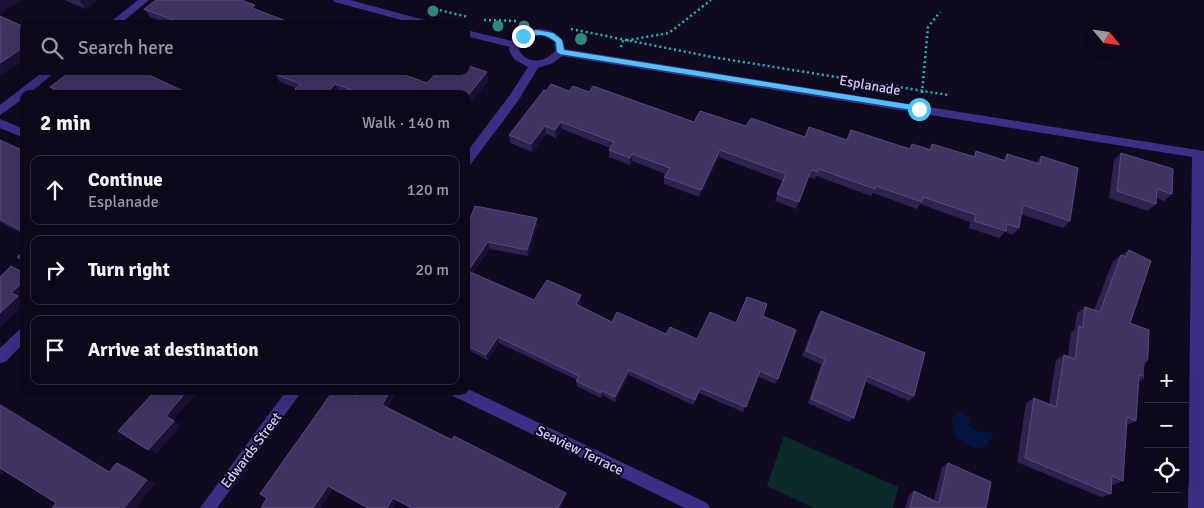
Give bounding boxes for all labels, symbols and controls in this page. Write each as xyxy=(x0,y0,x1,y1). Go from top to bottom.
north arrow xyxy=(1084,15,1129,60)
search box xyxy=(20,20,470,75)
route end xyxy=(512,25,535,48)
icon: search xyxy=(38,34,66,62)
text: Search here xyxy=(78,36,174,60)
street label: Esplanade xyxy=(838,72,902,99)
route start xyxy=(908,98,931,121)
text: 2 min xyxy=(40,110,91,136)
text: Walk · 140 m xyxy=(362,113,450,133)
text: Continue xyxy=(88,168,163,192)
icon: ahead xyxy=(41,176,69,204)
text: 120 m xyxy=(407,180,449,200)
text: Esplanade xyxy=(88,192,159,212)
icon: right xyxy=(41,256,69,284)
text: Turn right xyxy=(88,258,170,282)
text: 20 m xyxy=(415,260,449,280)
icon: arrive xyxy=(41,336,69,364)
text: Arrive at destination xyxy=(88,338,259,362)
map controls xyxy=(1144,358,1189,493)
button: + xyxy=(1144,358,1189,403)
button: − xyxy=(1144,403,1189,448)
street label: Edwards Street xyxy=(217,409,285,492)
street label: Seaview Terrace xyxy=(533,422,626,479)
button: locate xyxy=(1144,448,1189,493)

